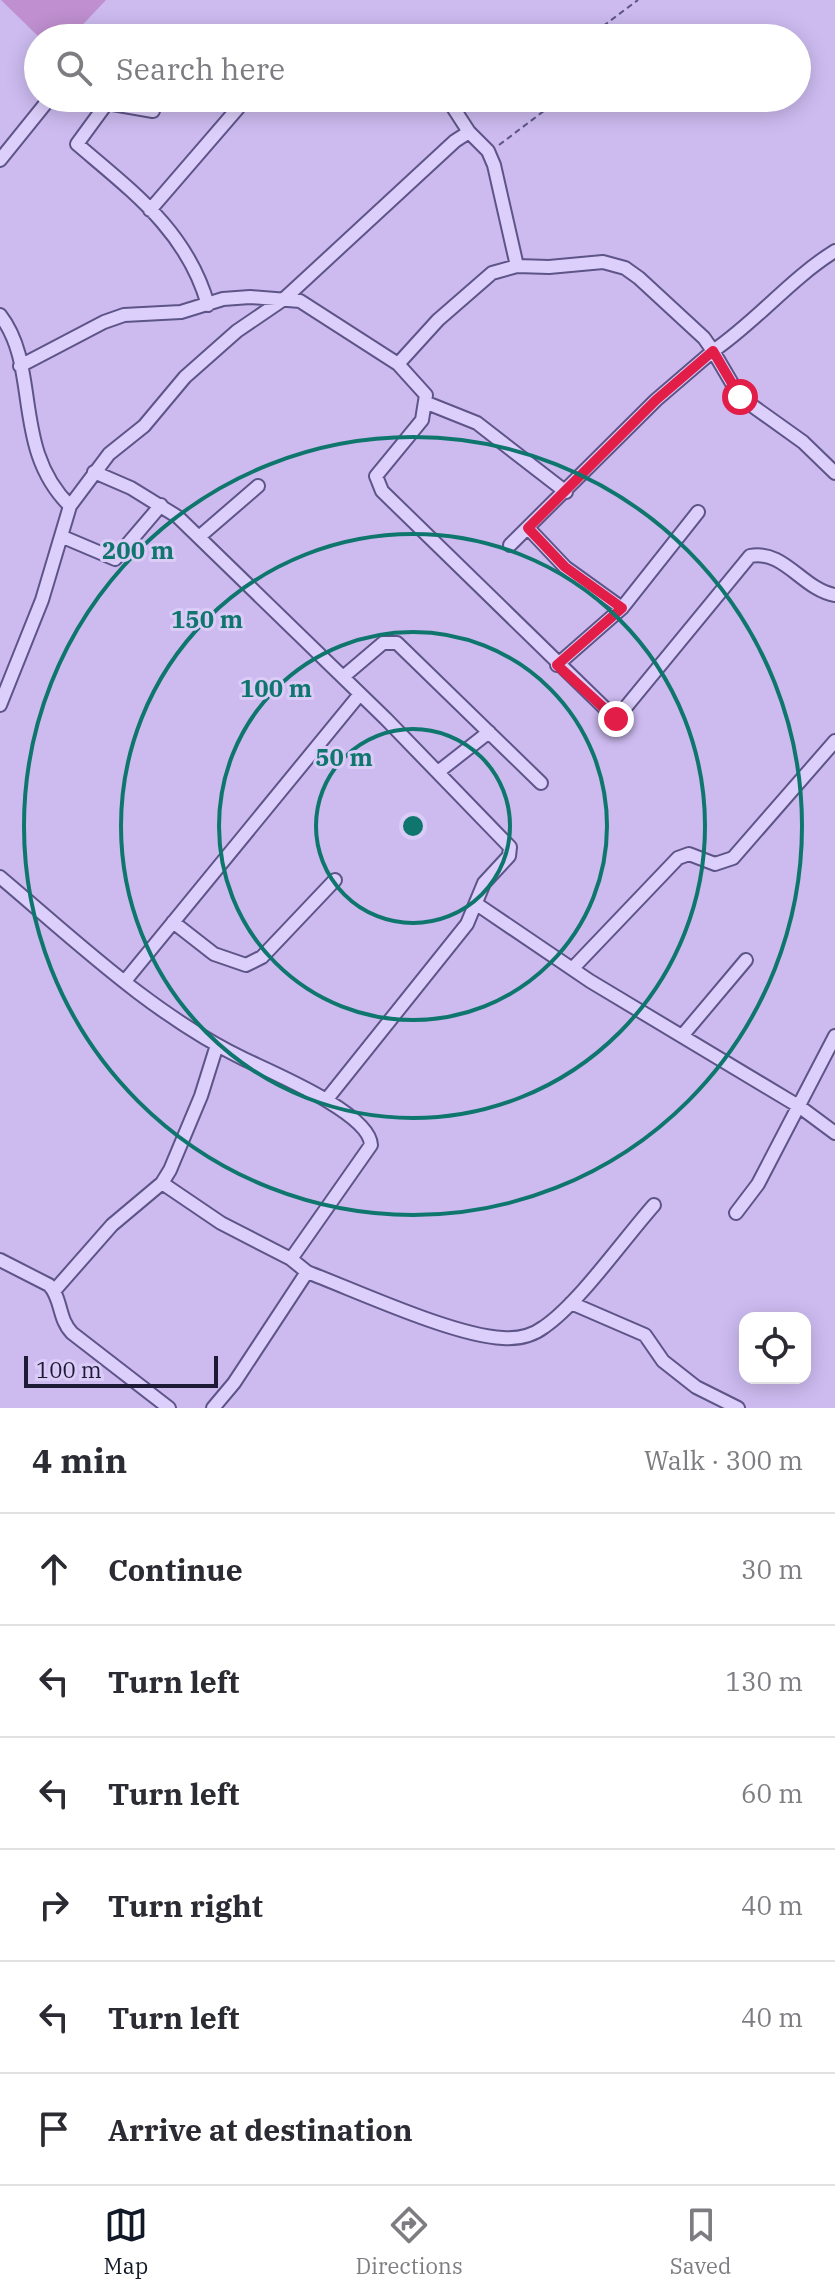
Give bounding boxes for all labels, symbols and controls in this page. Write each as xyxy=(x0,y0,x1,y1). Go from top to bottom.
search box xyxy=(24,24,811,112)
icon: search xyxy=(52,46,96,90)
text: Search here xyxy=(116,49,285,88)
route start xyxy=(722,379,758,415)
text: 200 m xyxy=(102,534,174,566)
text: 150 m xyxy=(171,603,243,635)
text: 100 m xyxy=(240,672,312,704)
route end xyxy=(598,701,634,737)
text: 50 m xyxy=(315,741,373,773)
centre of rings xyxy=(399,812,427,840)
map controls xyxy=(739,1312,811,1384)
button: locate xyxy=(739,1312,811,1384)
scale bar xyxy=(24,1352,218,1388)
text: 100 m xyxy=(36,1355,102,1384)
text: 4 min xyxy=(32,1438,127,1482)
text: Walk · 300 m xyxy=(644,1443,803,1477)
icon: ahead xyxy=(32,1547,76,1591)
text: Continue xyxy=(108,1550,243,1589)
text: 30 m xyxy=(741,1552,803,1586)
icon: left xyxy=(32,1659,76,1703)
text: Turn left xyxy=(108,1662,240,1701)
text: 130 m xyxy=(725,1664,803,1698)
icon: left xyxy=(32,1771,76,1815)
text: Turn left xyxy=(108,1774,240,1813)
text: 60 m xyxy=(741,1776,803,1810)
icon: right xyxy=(32,1883,76,1927)
text: Turn right xyxy=(108,1886,263,1925)
text: 40 m xyxy=(741,1888,803,1922)
icon: left xyxy=(32,1995,76,2039)
text: Turn left xyxy=(108,1998,240,2037)
text: 40 m xyxy=(741,2000,803,2034)
icon: arrive xyxy=(32,2107,76,2151)
text: Arrive at destination xyxy=(108,2110,413,2149)
tab: Map xyxy=(104,2203,148,2280)
tab: Directions xyxy=(355,2203,463,2280)
tab: Saved xyxy=(670,2203,731,2280)

